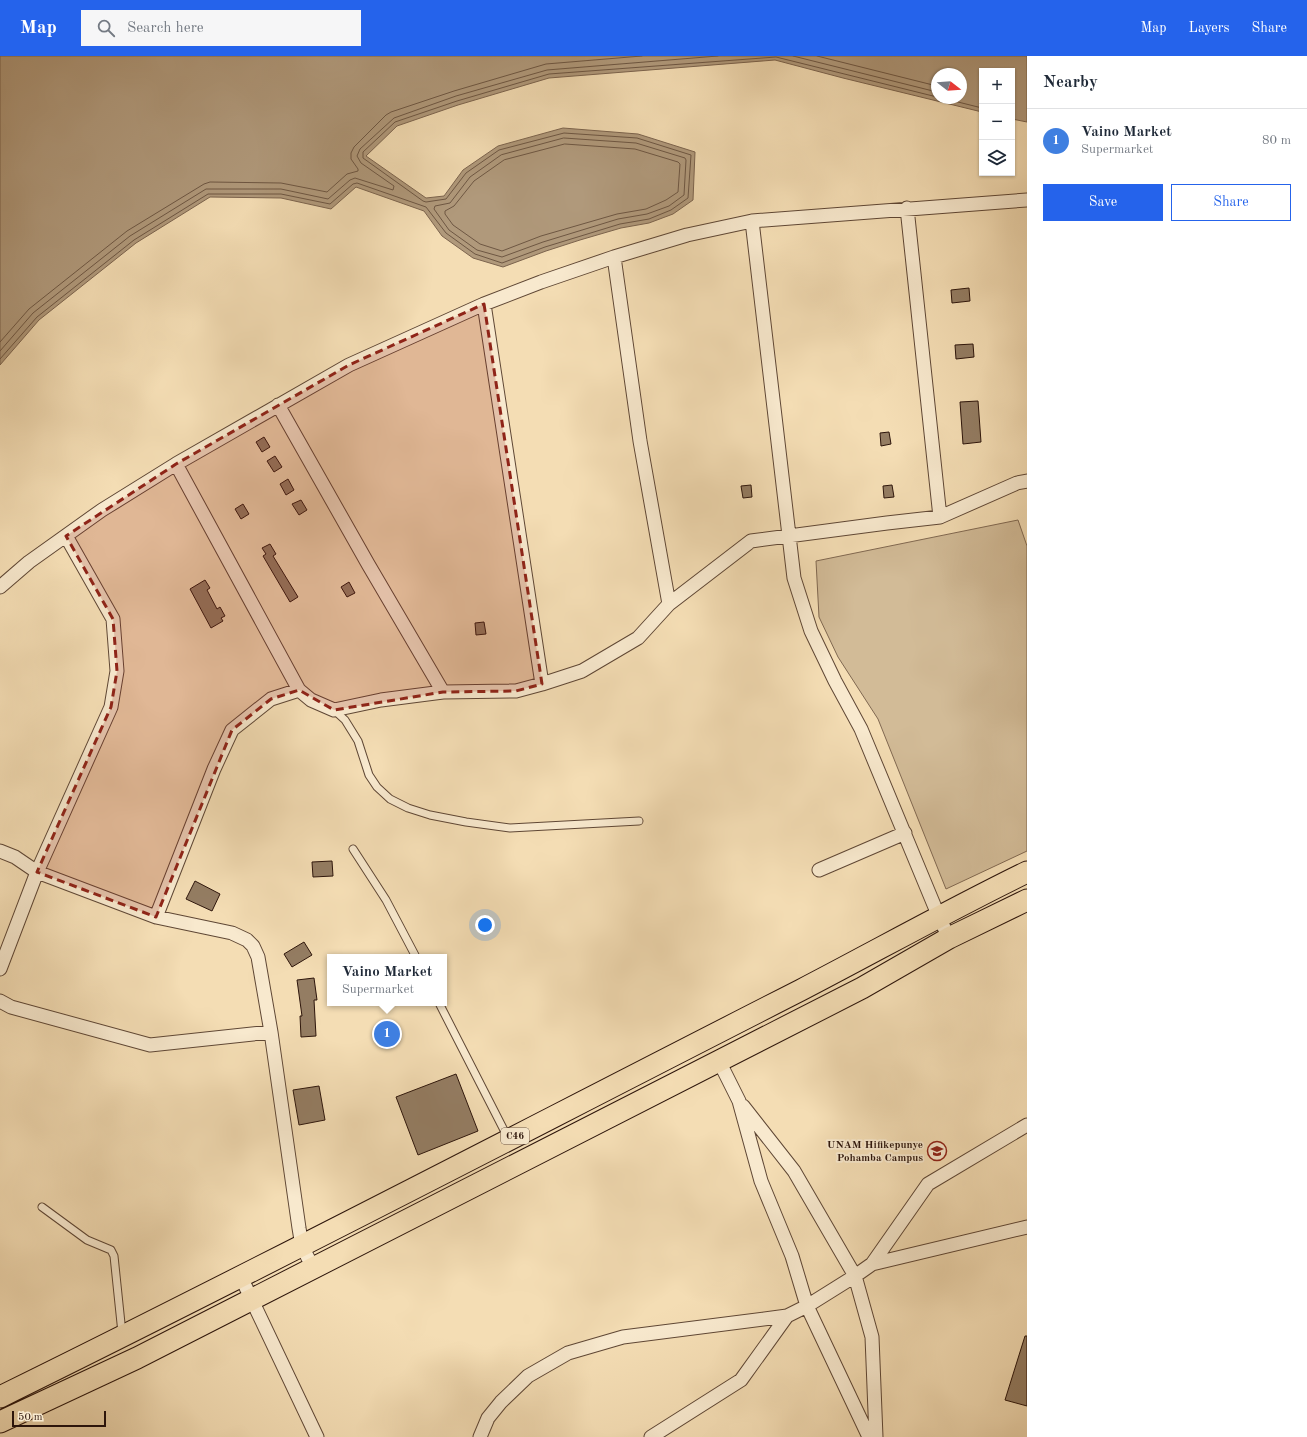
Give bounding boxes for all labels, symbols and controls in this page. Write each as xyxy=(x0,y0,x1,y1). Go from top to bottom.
search box xyxy=(81,10,361,46)
icon: search xyxy=(95,17,117,39)
text: Map xyxy=(20,19,57,38)
text: Search here xyxy=(127,21,204,36)
text: Map xyxy=(1141,21,1167,35)
text: Layers xyxy=(1189,21,1230,35)
text: Share xyxy=(1252,21,1287,35)
north arrow xyxy=(931,68,967,104)
map controls xyxy=(979,68,1015,176)
button: + xyxy=(979,68,1015,104)
text: Nearby xyxy=(1043,74,1098,91)
button: − xyxy=(979,104,1015,140)
text: Vaino Market xyxy=(1081,125,1172,140)
text: 1 xyxy=(1052,134,1060,147)
text: 80 m xyxy=(1262,134,1291,147)
button: layers xyxy=(979,140,1015,176)
text: Supermarket xyxy=(1081,143,1153,156)
button: Save xyxy=(1043,184,1163,221)
button: Share xyxy=(1171,184,1291,221)
your location xyxy=(475,915,495,935)
popup xyxy=(327,954,447,1006)
text: Vaino Market xyxy=(342,965,432,980)
text: Supermarket xyxy=(342,983,414,996)
pin: 1 xyxy=(374,1019,400,1049)
road number: C46 xyxy=(501,1128,529,1144)
place label: UNAM Hifikepunye Pohamba Campus xyxy=(827,1140,923,1164)
school or university icon: UNAM Hifikepunye Pohamba Campus xyxy=(926,1140,948,1162)
scale bar xyxy=(12,1409,106,1428)
text: 50 m xyxy=(18,1412,43,1423)

